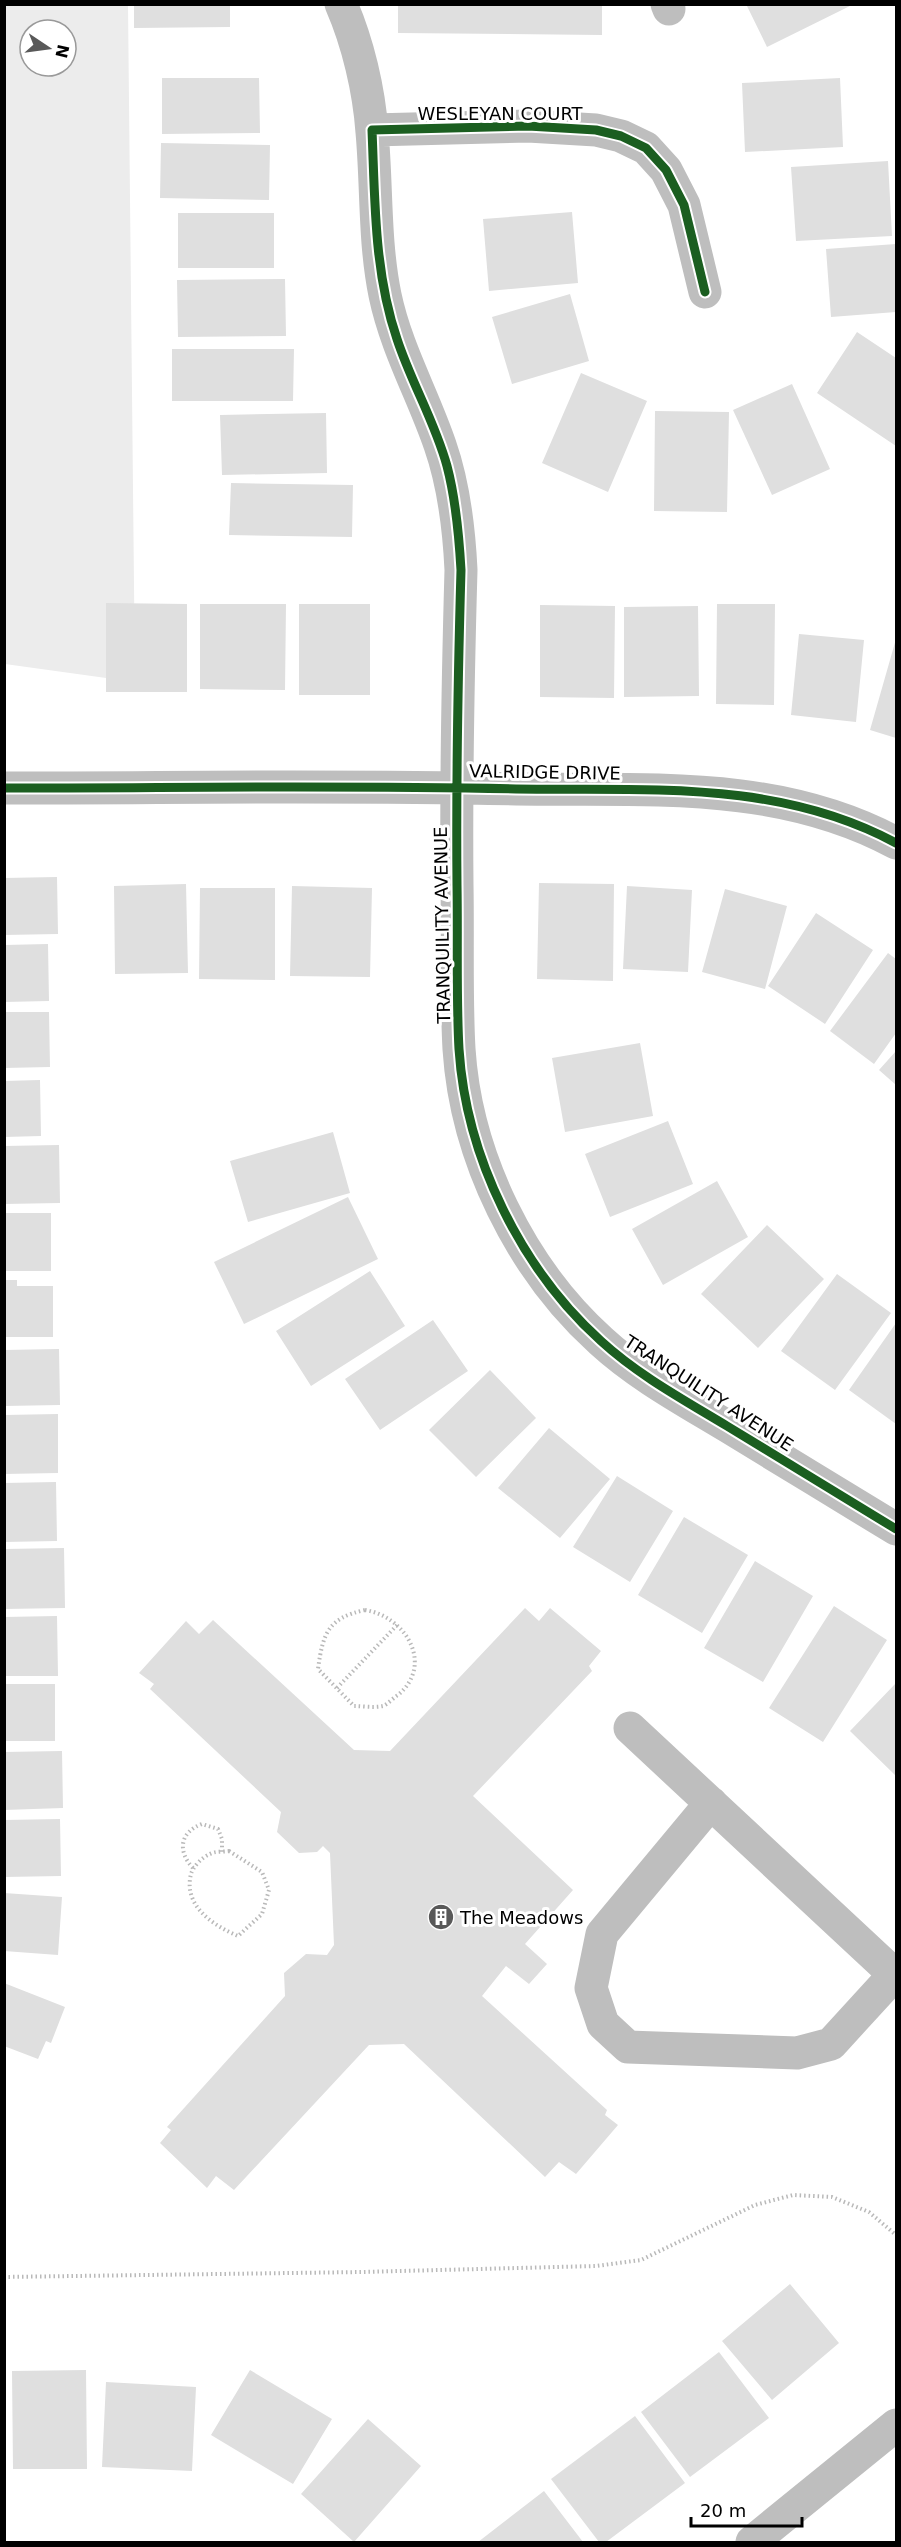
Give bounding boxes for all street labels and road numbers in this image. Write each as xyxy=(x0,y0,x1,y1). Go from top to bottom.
street label: WESLEYAN COURT xyxy=(417,103,584,124)
street label: VALRIDGE DRIVE xyxy=(469,760,621,784)
street label: TRANQUILITY AVENUE xyxy=(430,826,454,1025)
street label: TRANQUILITY AVENUE xyxy=(620,1330,797,1455)

